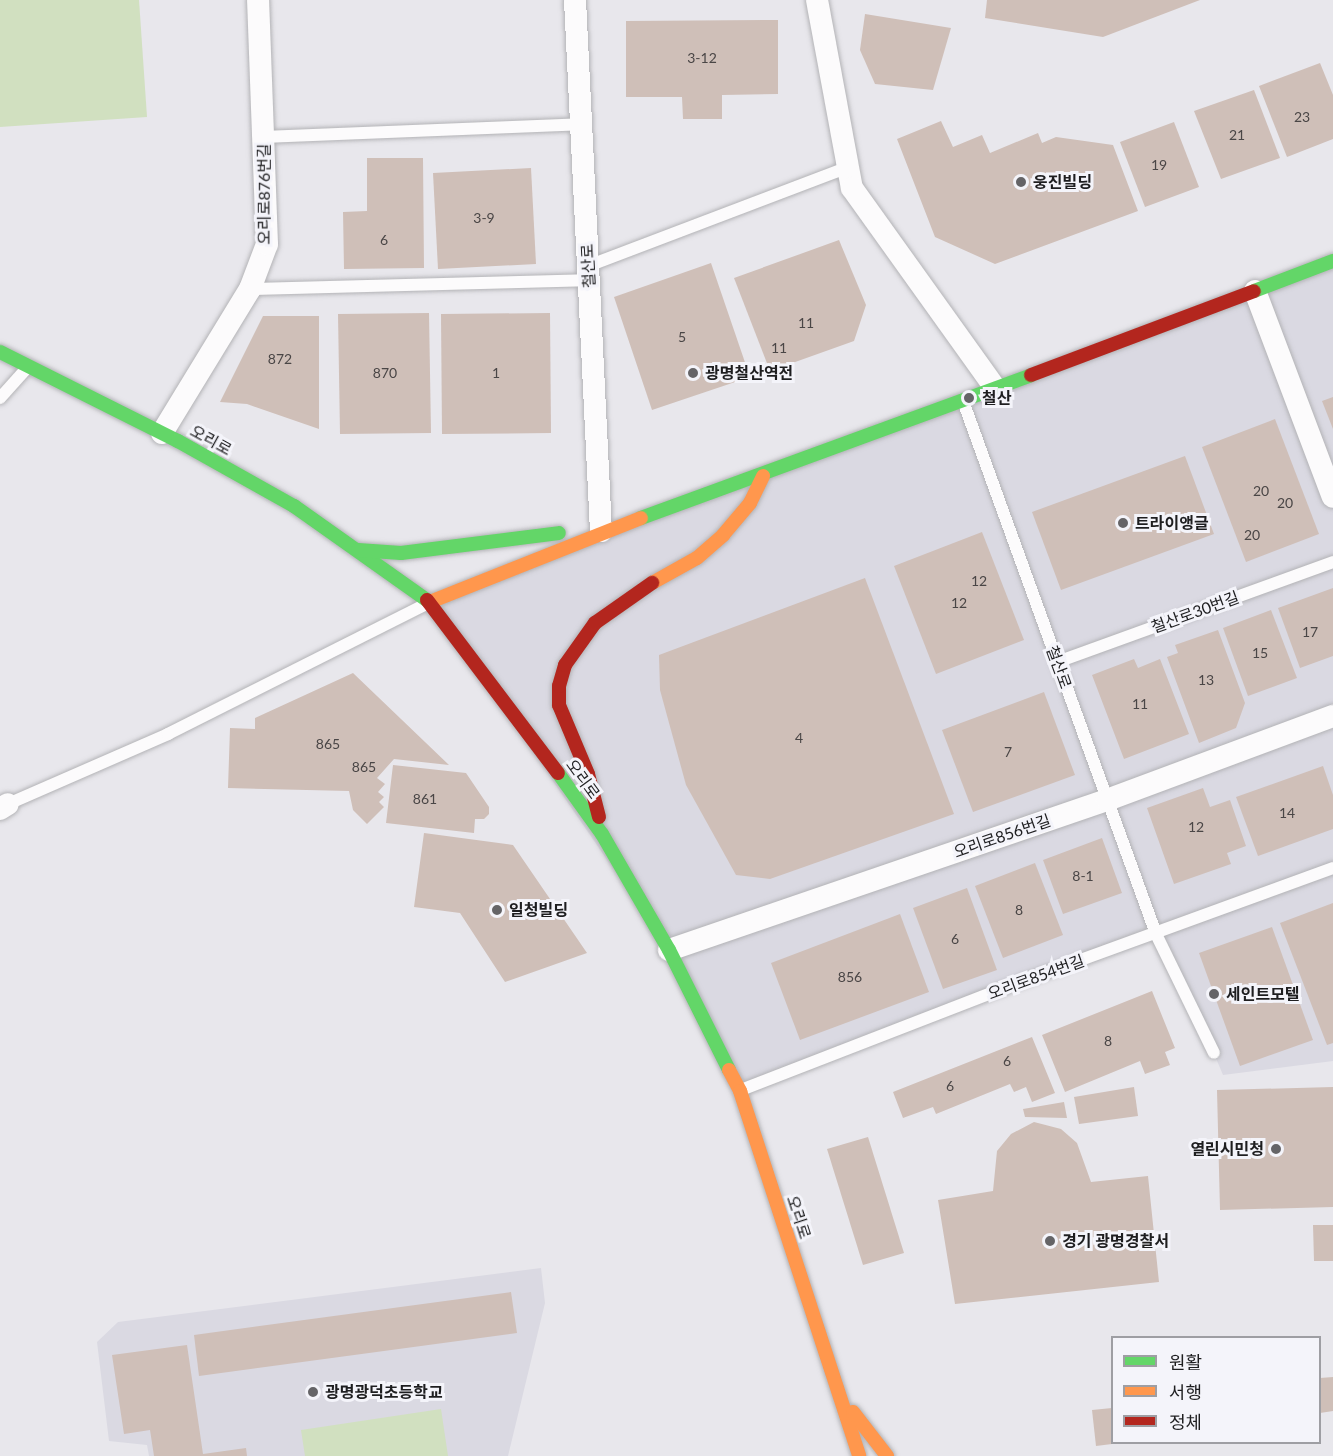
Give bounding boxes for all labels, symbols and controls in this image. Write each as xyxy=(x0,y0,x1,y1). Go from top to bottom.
house number: 3-12 xyxy=(687,50,717,66)
house number: 23 xyxy=(1294,109,1310,125)
house number: 21 xyxy=(1229,127,1245,143)
street label: 오리로876번길 xyxy=(254,143,274,245)
house number: 19 xyxy=(1151,157,1167,173)
place label: 웅진빌딩 xyxy=(1033,172,1092,192)
marker: 웅진빌딩 xyxy=(1014,175,1028,189)
house number: 3-9 xyxy=(473,210,495,226)
house number: 6 xyxy=(380,232,388,248)
street label: 철산로 xyxy=(577,243,599,289)
house number: 11 xyxy=(798,315,814,331)
house number: 5 xyxy=(678,329,686,345)
house number: 11 xyxy=(771,340,787,356)
house number: 872 xyxy=(268,351,292,367)
place label: 광명철산역전 xyxy=(705,363,793,383)
house number: 870 xyxy=(373,365,397,381)
house number: 1 xyxy=(492,365,500,381)
marker: 광명철산역전 xyxy=(686,366,700,380)
place label: 철산 xyxy=(982,388,1011,408)
marker: 철산 xyxy=(960,389,978,407)
street label: 오리로 xyxy=(187,421,235,459)
house number: 20 xyxy=(1253,483,1269,499)
house number: 20 xyxy=(1277,495,1293,511)
place label: 트라이앵글 xyxy=(1135,513,1209,533)
marker: 트라이앵글 xyxy=(1116,516,1130,530)
house number: 20 xyxy=(1244,527,1260,543)
house number: 12 xyxy=(971,573,987,589)
street label: 철산로30번길 xyxy=(1148,587,1242,637)
house number: 12 xyxy=(951,595,967,611)
house number: 17 xyxy=(1302,624,1318,640)
street label: 철산로 xyxy=(1042,643,1076,691)
house number: 15 xyxy=(1252,645,1268,661)
house number: 13 xyxy=(1198,672,1214,688)
house number: 11 xyxy=(1132,696,1148,712)
house number: 4 xyxy=(795,730,803,746)
house number: 865 xyxy=(316,736,340,752)
house number: 7 xyxy=(1004,744,1012,760)
street label: 오리로 xyxy=(562,755,604,803)
house number: 865 xyxy=(352,759,376,775)
house number: 861 xyxy=(413,791,437,807)
house number: 14 xyxy=(1279,805,1295,821)
street label: 오리로856번길 xyxy=(951,810,1053,862)
house number: 12 xyxy=(1188,819,1204,835)
house number: 8-1 xyxy=(1072,868,1094,884)
place label: 일청빌딩 xyxy=(509,900,568,920)
house number: 8 xyxy=(1015,902,1023,918)
marker: 일청빌딩 xyxy=(490,903,504,917)
house number: 6 xyxy=(951,931,959,947)
street label: 오리로854번길 xyxy=(985,951,1087,1003)
house number: 856 xyxy=(838,969,862,985)
place label: 세인트모텔 xyxy=(1226,984,1300,1004)
marker: 세인트모텔 xyxy=(1207,987,1221,1001)
house number: 8 xyxy=(1104,1033,1112,1049)
house number: 6 xyxy=(1003,1053,1011,1069)
house number: 6 xyxy=(946,1078,954,1094)
place label: 열린시민청 xyxy=(1190,1139,1264,1159)
marker: 열린시민청 xyxy=(1269,1142,1283,1156)
street label: 오리로 xyxy=(783,1193,815,1241)
place label: 경기 광명경찰서 xyxy=(1062,1231,1169,1251)
marker: 경기 광명경찰서 xyxy=(1043,1234,1057,1248)
legend xyxy=(1111,1336,1321,1444)
text: 원활 xyxy=(1169,1351,1202,1373)
text: 서행 xyxy=(1169,1381,1202,1403)
place label: 광명광덕초등학교 xyxy=(325,1382,443,1402)
marker: 광명광덕초등학교 xyxy=(306,1385,320,1399)
text: 정체 xyxy=(1169,1411,1202,1433)

